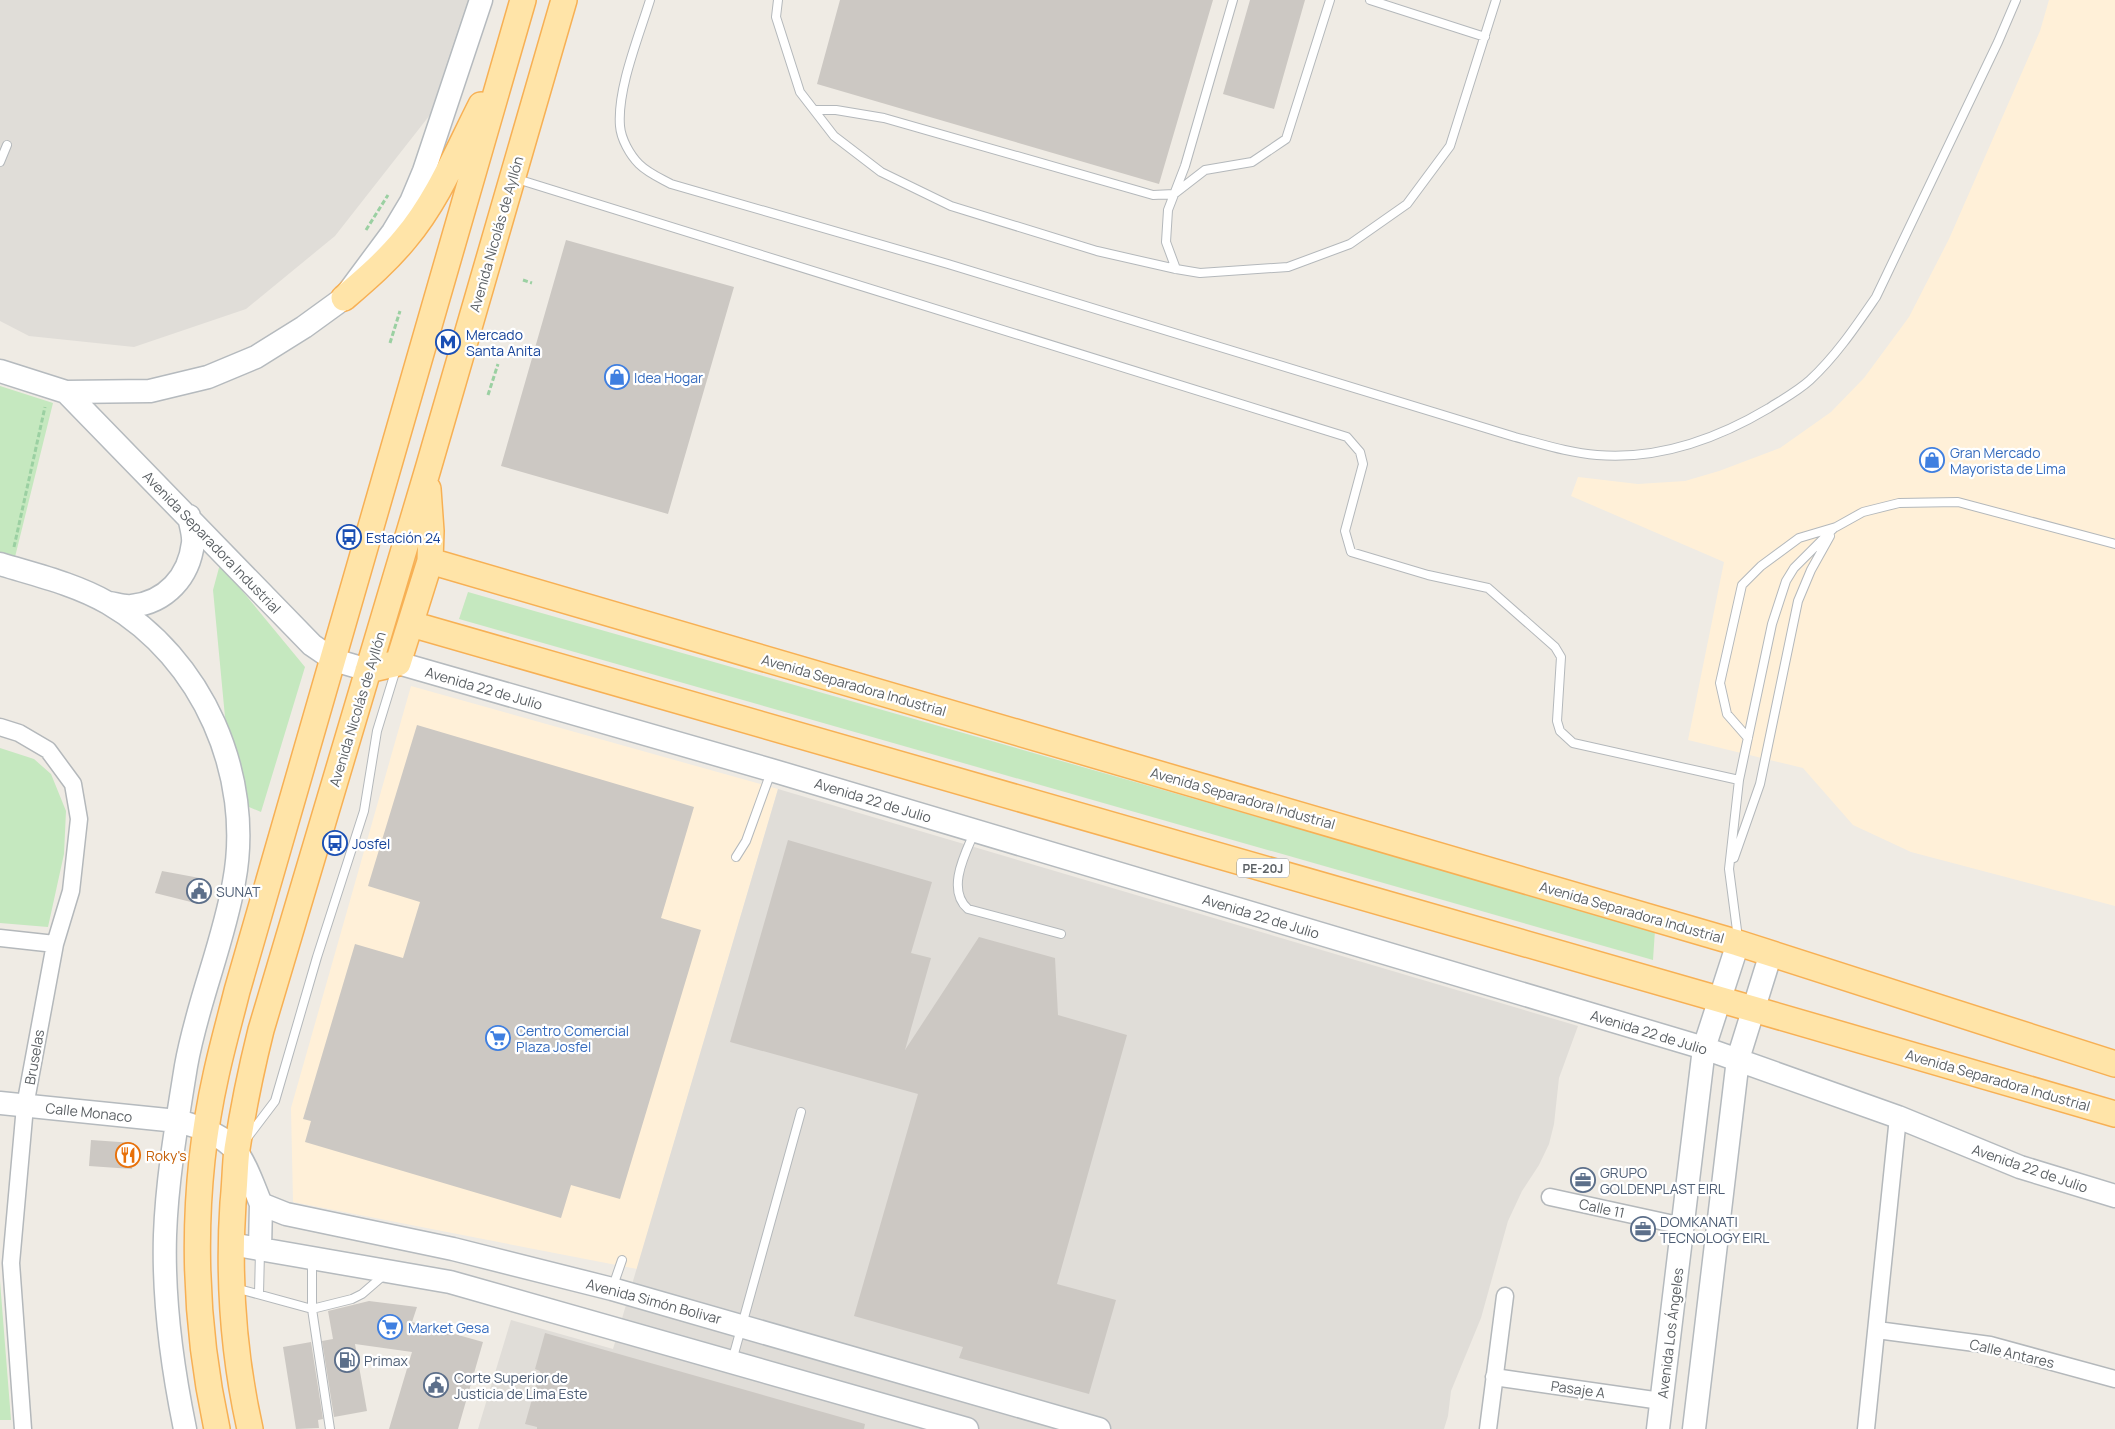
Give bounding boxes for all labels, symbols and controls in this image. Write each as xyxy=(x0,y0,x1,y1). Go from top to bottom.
street label: Avenida Nicolás de Ayllón xyxy=(465,154,527,314)
place label: Mercado Santa Anita xyxy=(466,325,541,360)
metro station icon: Mercado Santa Anita xyxy=(435,329,461,355)
shop icon: Idea Hogar xyxy=(604,364,630,390)
place label: Idea Hogar xyxy=(634,368,703,387)
place label: Gran Mercado Mayorista de Lima xyxy=(1950,443,2066,478)
shop icon: Gran Mercado Mayorista de Lima xyxy=(1919,447,1945,473)
street label: Avenida Separadora Industrial xyxy=(139,467,285,617)
bus stop icon: Estación 24 xyxy=(336,524,362,550)
place label: Estación 24 xyxy=(366,528,441,547)
street label: Avenida Nicolás de Ayllón xyxy=(324,629,390,789)
street label: Avenida Separadora Industrial xyxy=(759,650,949,720)
street label: Avenida 22 de Julio xyxy=(423,662,545,714)
street label: Avenida Separadora Industrial xyxy=(1148,763,1338,833)
street label: Avenida 22 de Julio xyxy=(812,773,934,827)
bus stop icon: Josfel xyxy=(322,830,348,856)
place label: Josfel xyxy=(352,834,390,853)
road number: PE-20J xyxy=(1237,858,1289,878)
street label: Avenida Separadora Industrial xyxy=(1537,877,1727,947)
public building icon: SUNAT xyxy=(186,878,212,904)
place label: SUNAT xyxy=(216,882,261,901)
street label: Avenida 22 de Julio xyxy=(1200,889,1322,943)
street label: Avenida 22 de Julio xyxy=(1588,1005,1710,1059)
place label: Centro Comercial Plaza Josfel xyxy=(516,1021,629,1056)
supermarket icon: Centro Comercial Plaza Josfel xyxy=(485,1025,511,1051)
street label: Bruselas xyxy=(20,1028,48,1086)
street label: Avenida Separadora Industrial xyxy=(1903,1045,2093,1115)
street label: Calle Monaco xyxy=(45,1098,133,1126)
street label: Avenida 22 de Julio xyxy=(1970,1139,2090,1197)
restaurant icon: Roky's xyxy=(115,1142,141,1168)
place label: Roky's xyxy=(146,1146,187,1165)
place label: GRUPO GOLDENPLAST EIRL xyxy=(1600,1163,1725,1198)
office icon: GRUPO GOLDENPLAST EIRL xyxy=(1570,1167,1596,1193)
street label: Calle 11 xyxy=(1577,1194,1627,1222)
place label: DOMKANATI TECNOLOGY EIRL xyxy=(1660,1212,1769,1247)
office icon: DOMKANATI TECNOLOGY EIRL xyxy=(1630,1216,1656,1242)
street label: Avenida Los Ángeles xyxy=(1653,1267,1687,1399)
street label: Avenida Simón Bolivar xyxy=(584,1274,724,1328)
supermarket icon: Market Gesa xyxy=(377,1314,403,1340)
place label: Market Gesa xyxy=(408,1318,489,1337)
street label: Calle Antares xyxy=(1968,1334,2056,1372)
fuel station icon: Primax xyxy=(334,1347,360,1373)
place label: Primax xyxy=(364,1351,408,1370)
place label: Corte Superior de Justicia de Lima Este xyxy=(454,1368,587,1403)
public building icon: Corte Superior de Justicia de Lima Este xyxy=(423,1372,449,1398)
street label: Pasaje A xyxy=(1550,1376,1606,1402)

